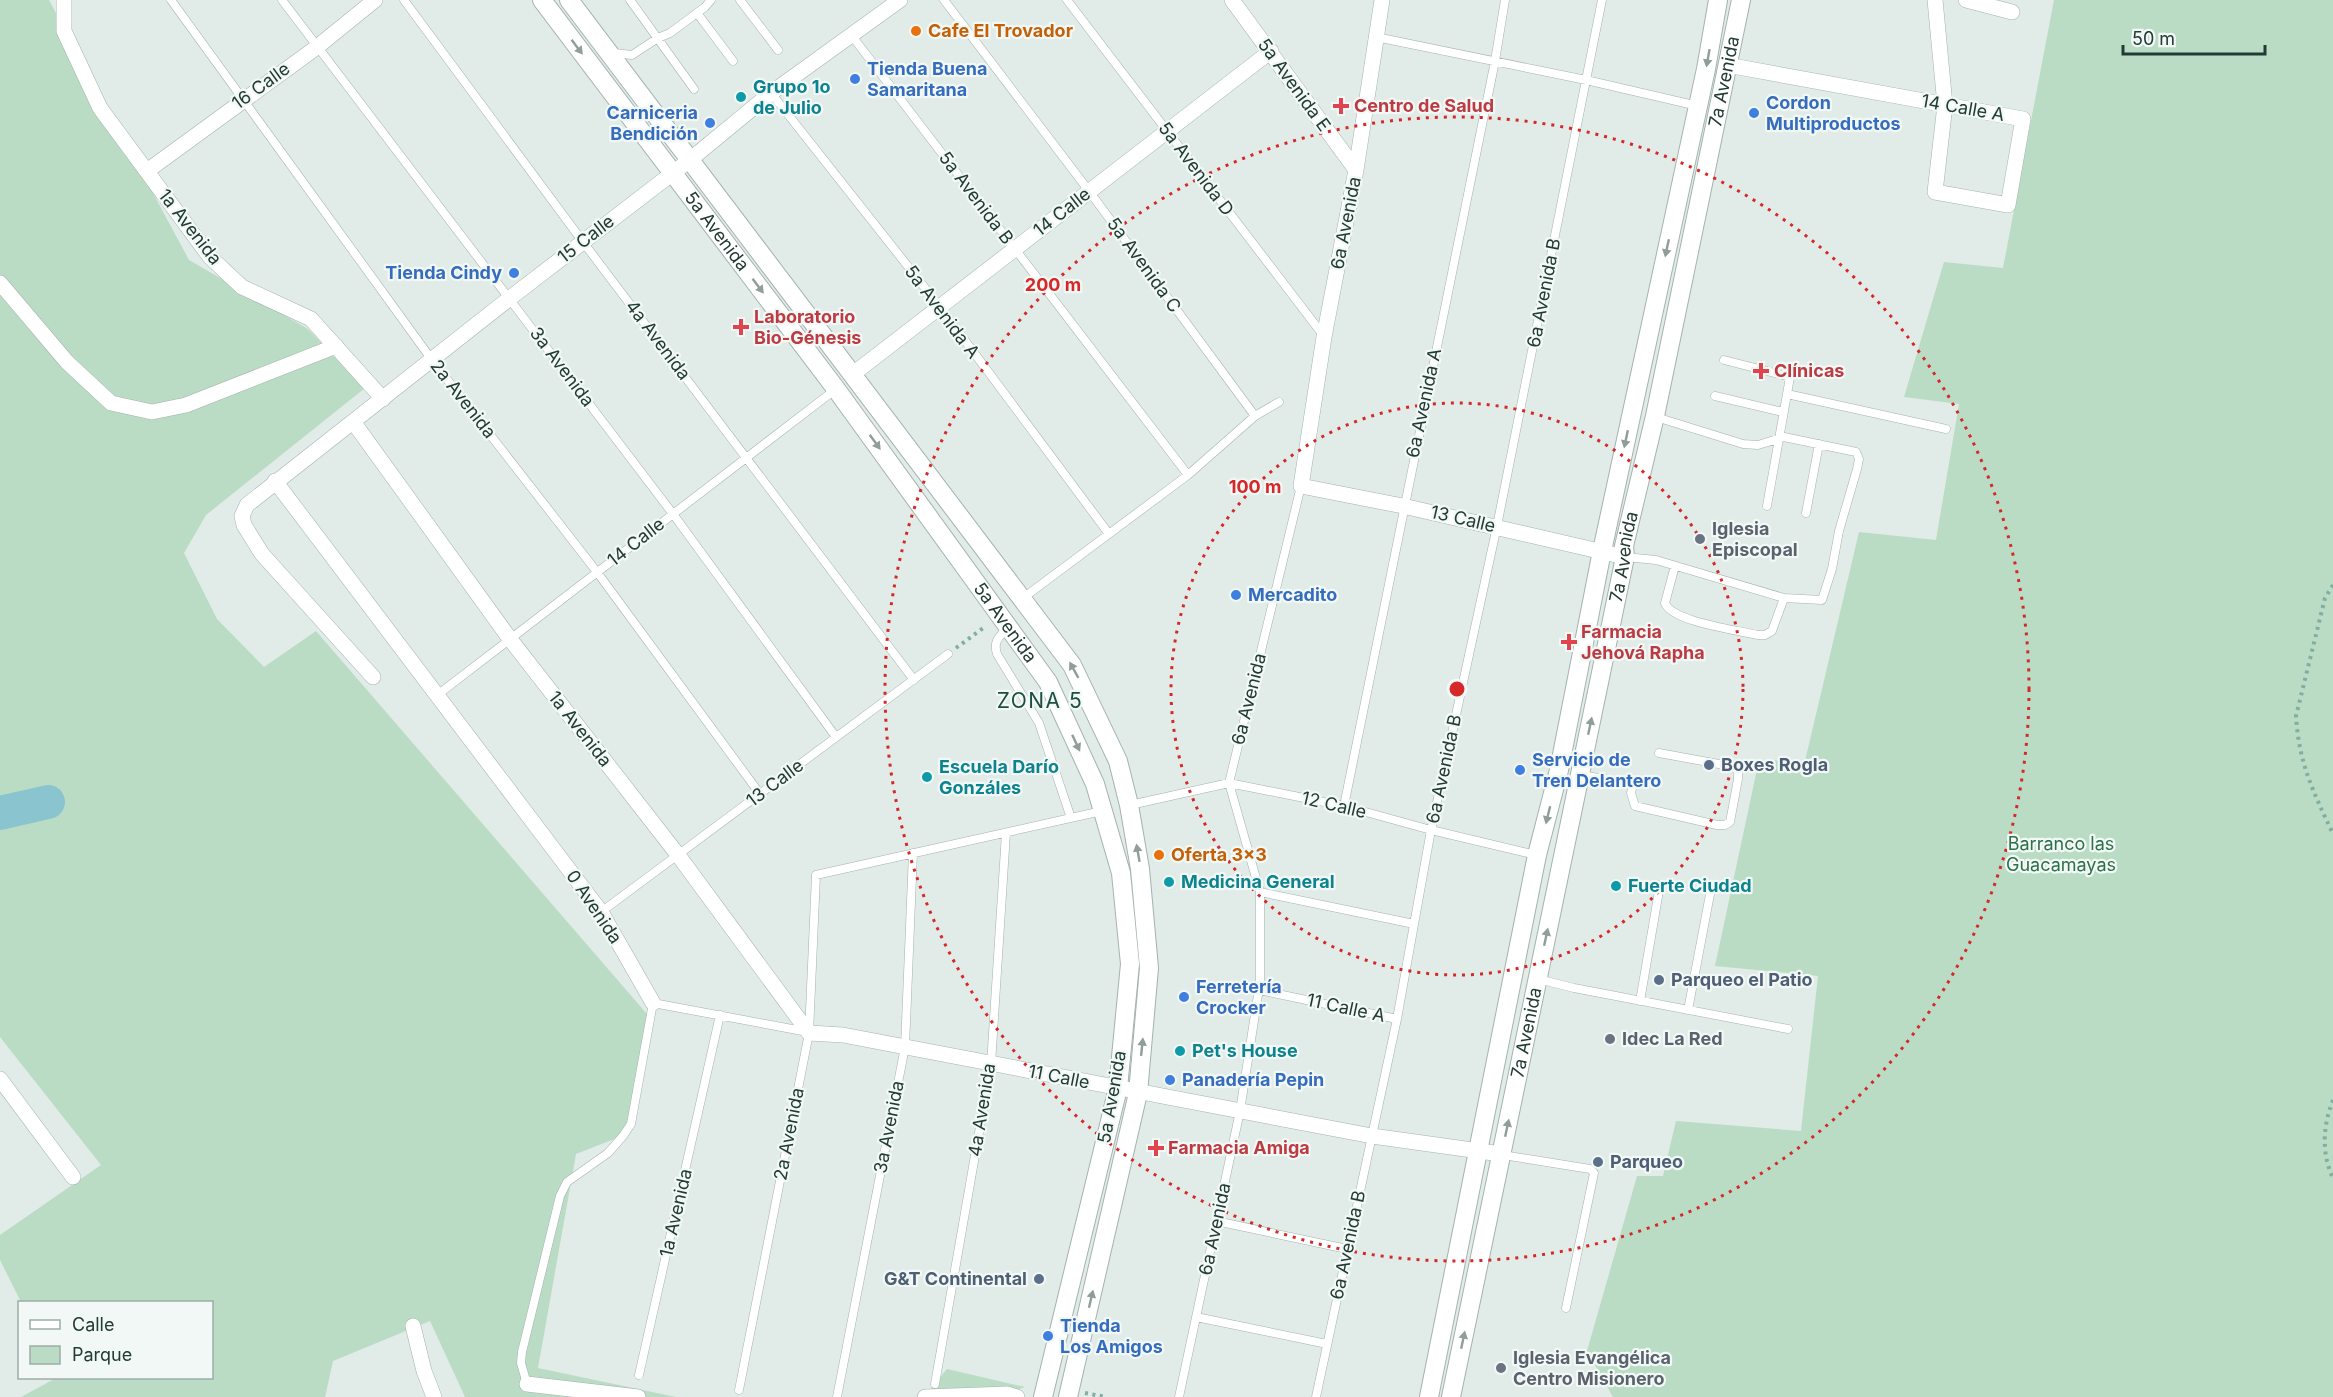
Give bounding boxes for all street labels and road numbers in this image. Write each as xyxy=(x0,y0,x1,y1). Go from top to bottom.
street label: 5a Avenida E xyxy=(1254,34,1335,135)
street label: 7a Avenida xyxy=(1704,34,1743,129)
street label: 16 Calle xyxy=(228,58,294,113)
street label: 14 Calle A xyxy=(1920,90,2006,125)
street label: 5a Avenida D xyxy=(1154,118,1238,220)
street label: 5a Avenida B xyxy=(935,147,1018,248)
street label: 6a Avenida xyxy=(1326,175,1365,271)
street label: 14 Calle xyxy=(1029,183,1094,240)
street label: 1a Avenida xyxy=(154,185,226,269)
street label: 5a Avenida xyxy=(681,187,754,275)
street label: 15 Calle xyxy=(553,210,618,267)
street label: 5a Avenida C xyxy=(1103,213,1186,316)
street label: 6a Avenida B xyxy=(1523,237,1564,349)
street label: 5a Avenida A xyxy=(901,261,984,362)
street label: 4a Avenida xyxy=(622,296,695,384)
street label: 3a Avenida xyxy=(526,323,599,411)
street label: 6a Avenida A xyxy=(1402,346,1445,460)
street label: 2a Avenida xyxy=(426,355,501,442)
street label: 13 Calle xyxy=(1429,501,1498,536)
street label: 7a Avenida xyxy=(1605,509,1642,604)
street label: 14 Calle xyxy=(603,513,668,570)
street label: 5a Avenida xyxy=(969,578,1041,666)
street label: 6a Avenida xyxy=(1227,651,1270,747)
street label: 1a Avenida xyxy=(544,687,616,771)
street label: 6a Avenida B xyxy=(1422,713,1465,825)
street label: 13 Calle xyxy=(742,754,807,811)
street label: 12 Calle xyxy=(1300,787,1369,822)
street label: 0 Avenida xyxy=(562,866,627,947)
street label: 7a Avenida xyxy=(1506,985,1546,1080)
street label: 11 Calle A xyxy=(1305,989,1387,1026)
street label: 5a Avenida xyxy=(1093,1049,1130,1145)
street label: 11 Calle xyxy=(1027,1060,1092,1093)
street label: 4a Avenida xyxy=(964,1062,999,1158)
street label: 3a Avenida xyxy=(869,1079,908,1175)
street label: 2a Avenida xyxy=(769,1086,808,1182)
street label: 1a Avenida xyxy=(655,1167,696,1259)
street label: 6a Avenida xyxy=(1194,1181,1235,1277)
street label: 6a Avenida B xyxy=(1326,1189,1369,1301)

